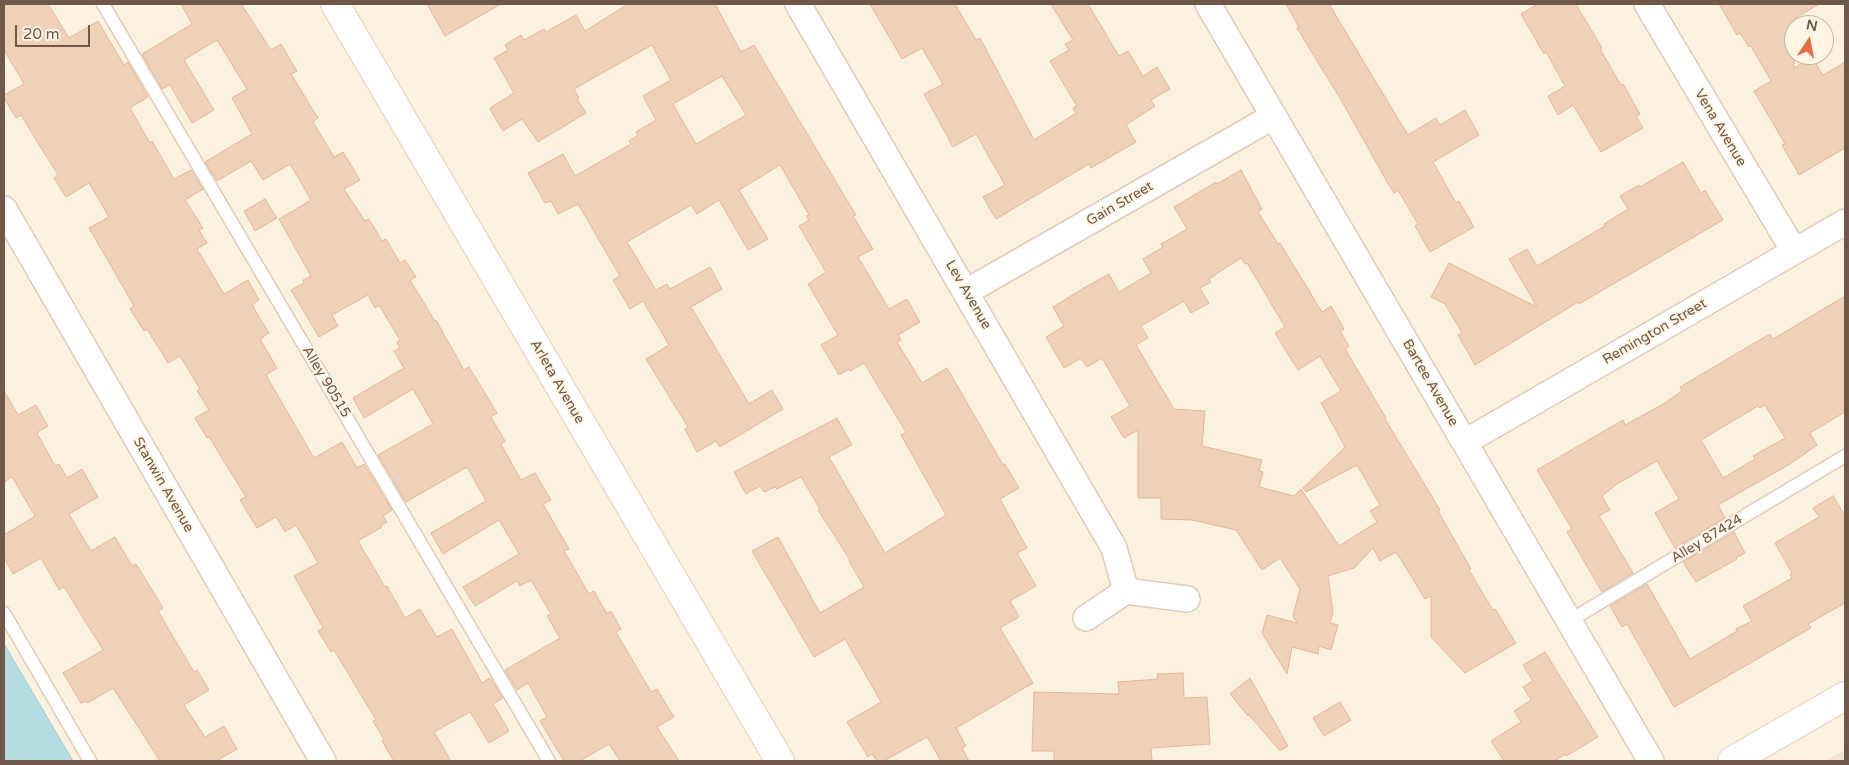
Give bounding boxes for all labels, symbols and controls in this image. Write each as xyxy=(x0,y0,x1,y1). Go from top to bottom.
scale bar xyxy=(18,15,92,47)
north arrow xyxy=(1784,15,1834,65)
text: N xyxy=(1805,16,1819,35)
text: 20 m xyxy=(23,25,60,43)
street label: Vena Avenue xyxy=(1690,86,1750,170)
street label: Gain Street xyxy=(1084,178,1156,230)
street label: Lev Avenue xyxy=(941,257,995,333)
street label: Remington Street xyxy=(1600,295,1710,369)
street label: Bartee Avenue xyxy=(1398,336,1462,430)
street label: Arleta Avenue xyxy=(526,337,588,427)
street label: Alley 90515 xyxy=(298,343,354,421)
street label: Stanwin Avenue xyxy=(129,435,197,535)
street label: Alley 87424 xyxy=(1668,511,1746,567)

